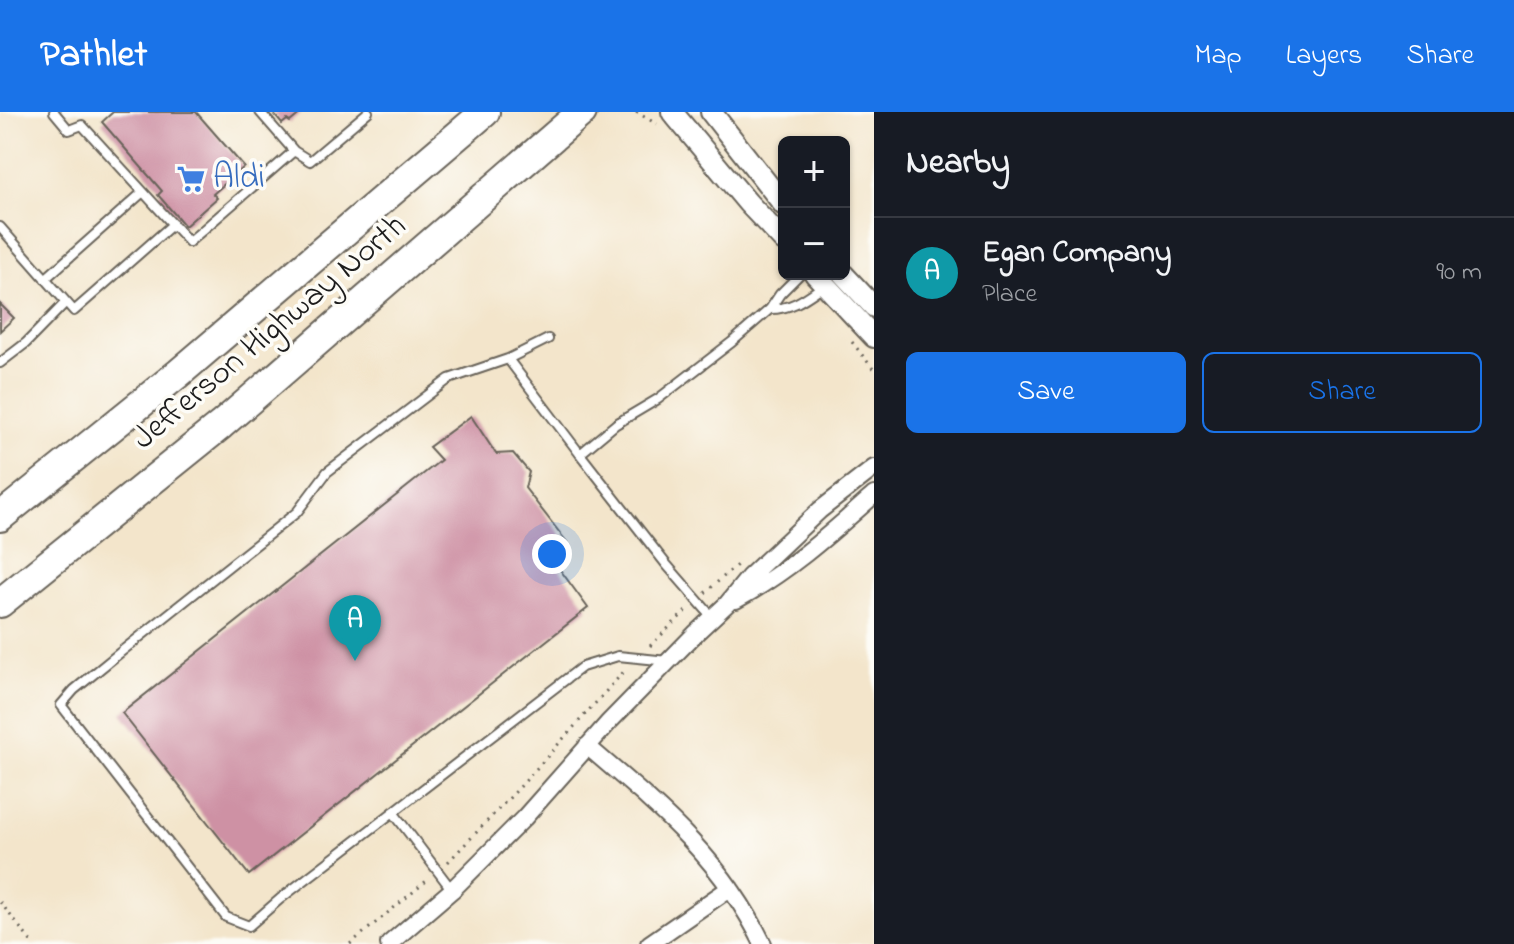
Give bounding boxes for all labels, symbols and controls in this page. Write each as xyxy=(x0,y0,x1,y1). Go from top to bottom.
text: Pathlet xyxy=(40,28,147,84)
text: Map xyxy=(1194,36,1242,77)
text: Layers xyxy=(1286,36,1362,77)
text: Share xyxy=(1406,36,1474,77)
map controls xyxy=(778,136,850,280)
button: + xyxy=(778,136,850,208)
text: Nearby xyxy=(906,139,1010,189)
place label: Aldi xyxy=(213,154,265,204)
supermarket icon: Aldi xyxy=(176,164,206,194)
street label: Jefferson Highway North xyxy=(122,203,418,463)
button: − xyxy=(778,208,850,280)
text: Egan Company xyxy=(982,232,1172,276)
text: A xyxy=(924,254,940,292)
text: 90 m xyxy=(1436,254,1482,292)
text: Place xyxy=(982,276,1037,314)
button: Save xyxy=(906,352,1186,433)
button: Share xyxy=(1202,352,1482,433)
your location xyxy=(532,534,572,574)
pin: A xyxy=(329,595,381,661)

